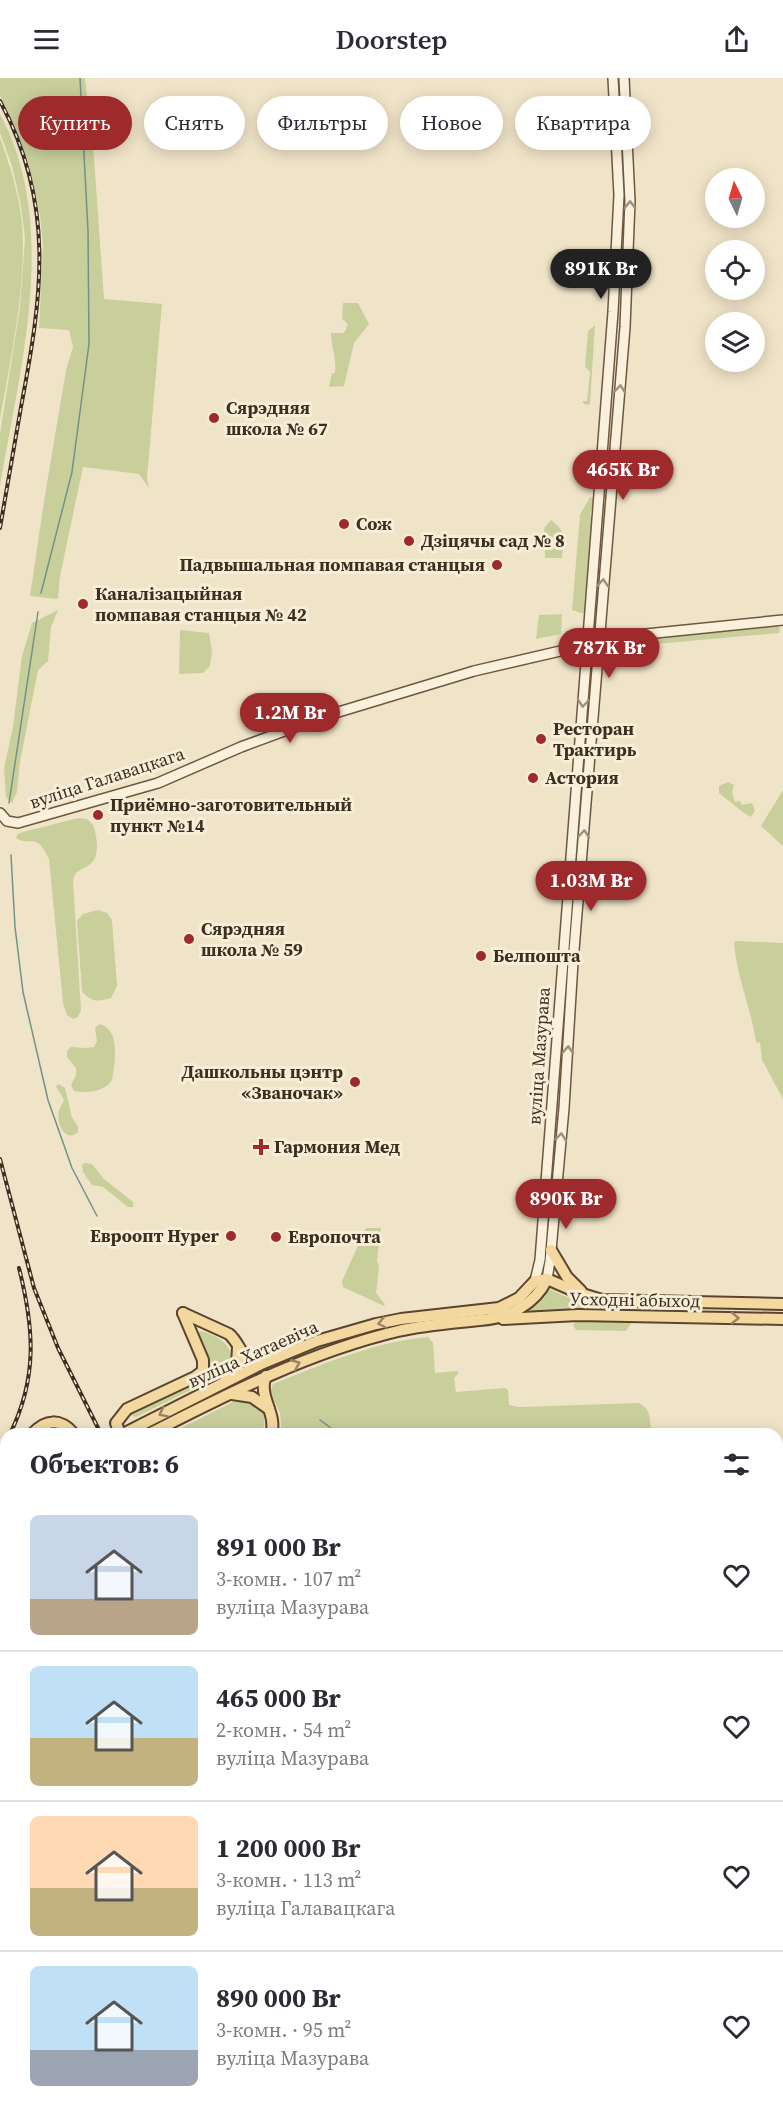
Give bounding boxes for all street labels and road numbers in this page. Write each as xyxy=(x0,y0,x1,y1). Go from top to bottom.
street label: вуліца Галавацкага xyxy=(26,740,188,814)
street label: вуліца Мазурава xyxy=(521,985,556,1126)
street label: Усходні абыход xyxy=(569,1286,701,1313)
street label: вуліца Хатаевіча xyxy=(184,1313,323,1393)

